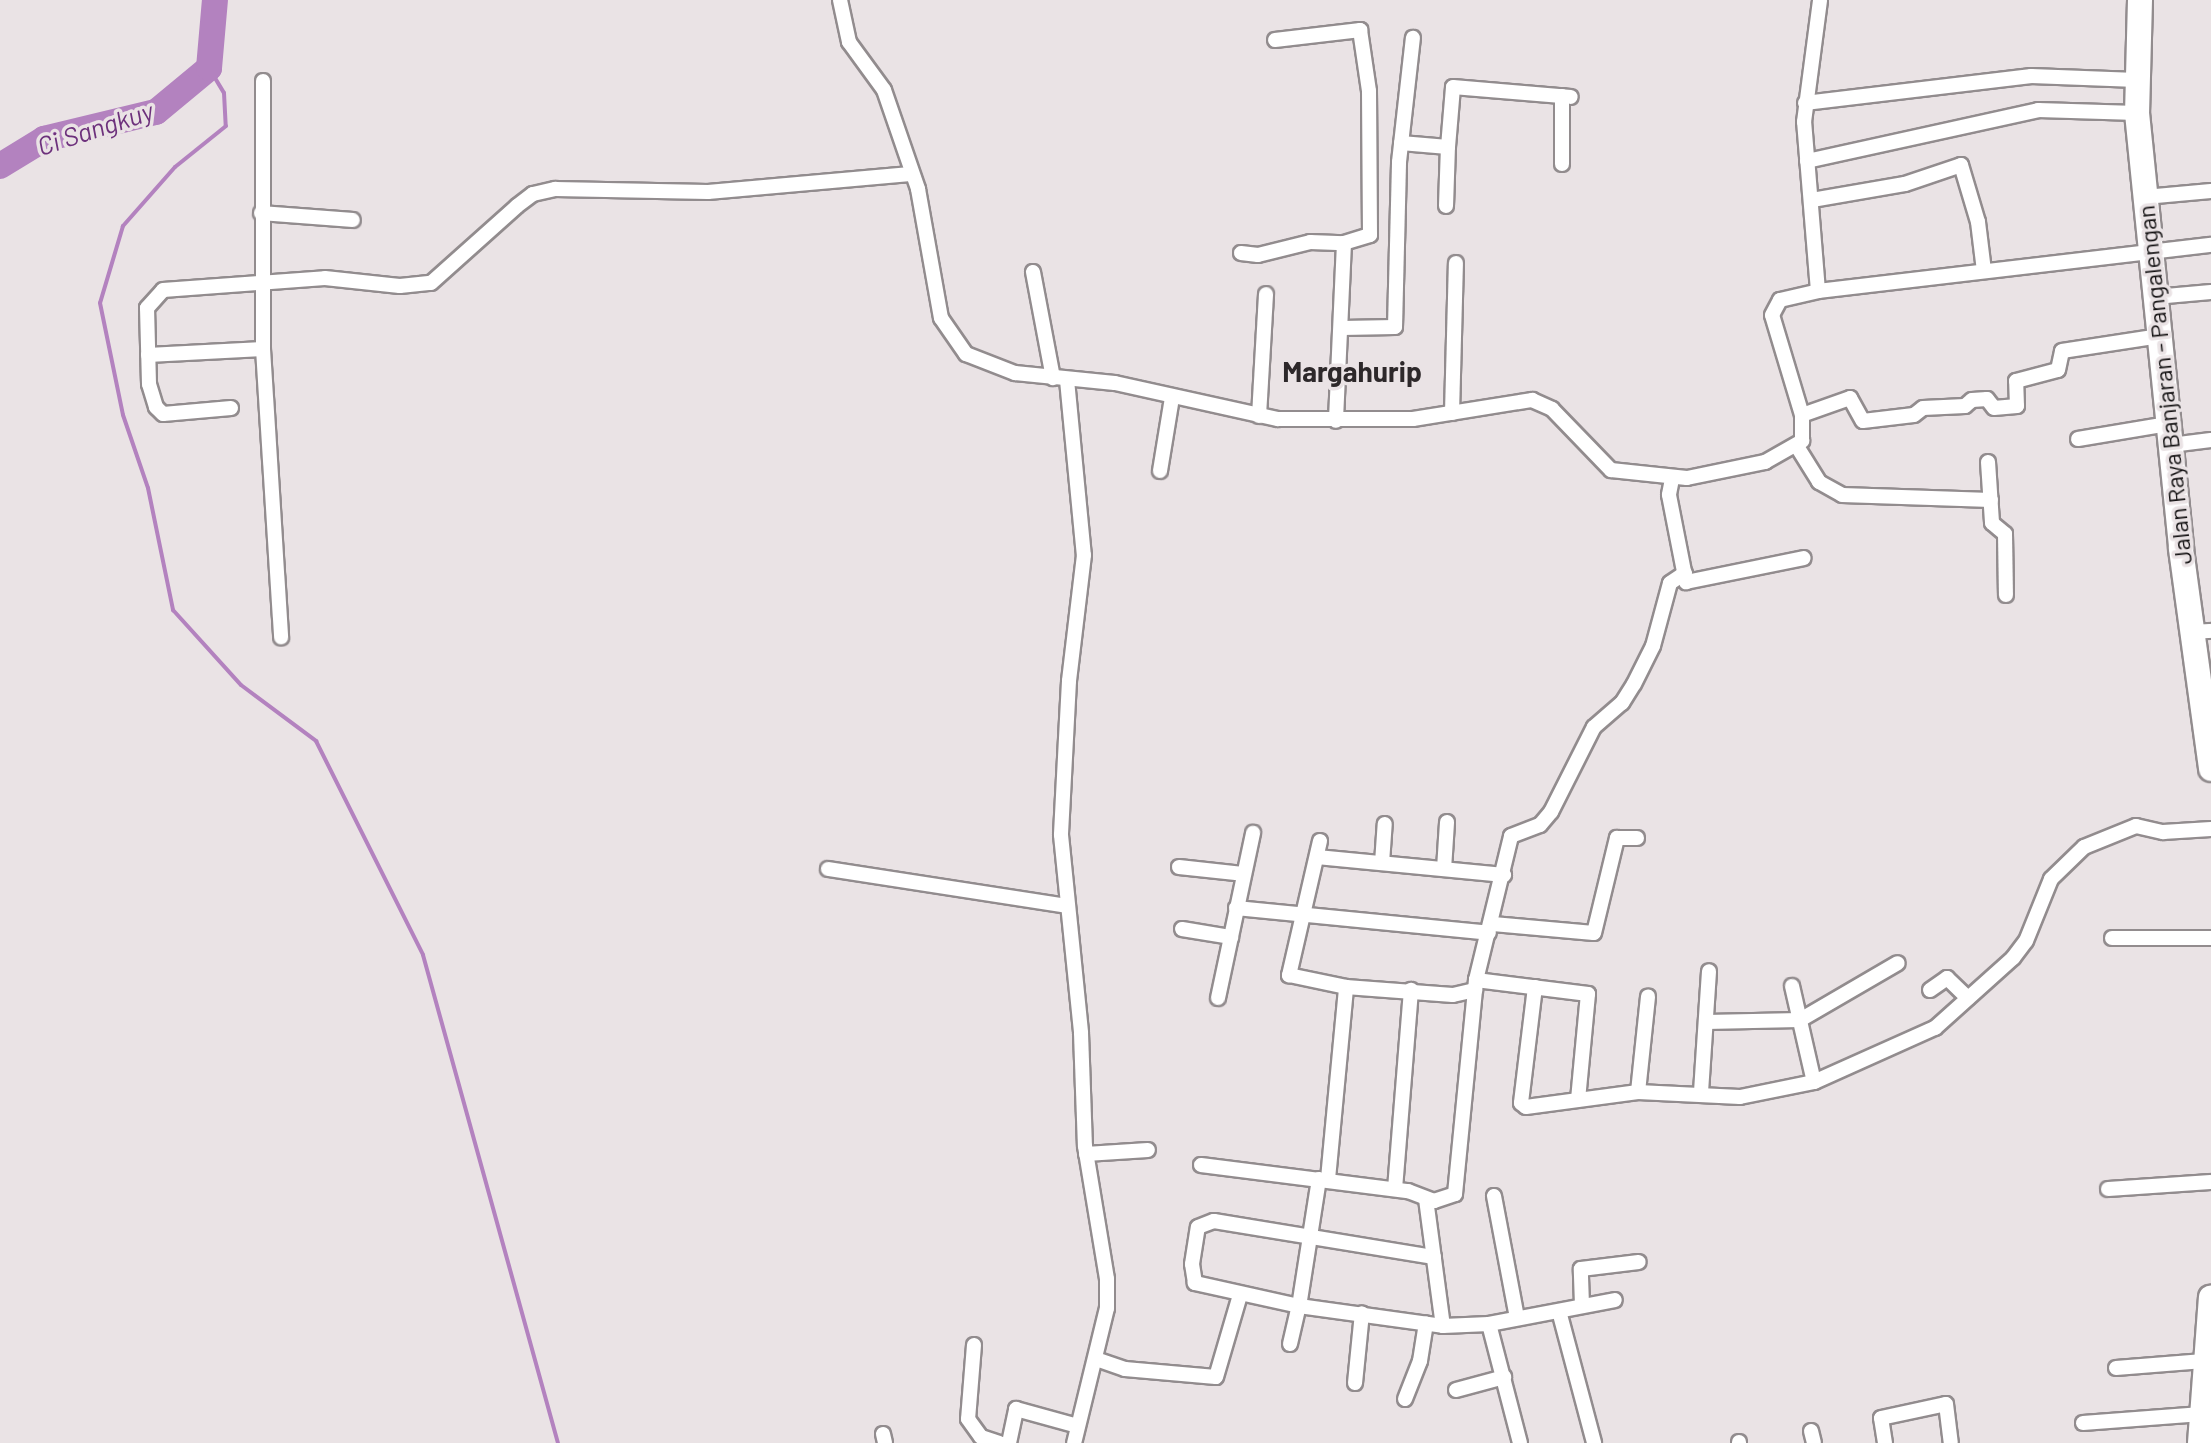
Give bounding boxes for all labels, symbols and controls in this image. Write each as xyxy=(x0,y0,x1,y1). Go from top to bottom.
water label: Ci Sangkuy xyxy=(33,95,157,161)
street label: Jalan Raya Banjaran - Pangalengan xyxy=(2131,204,2197,566)
district label: Margahurip xyxy=(1282,354,1422,388)

